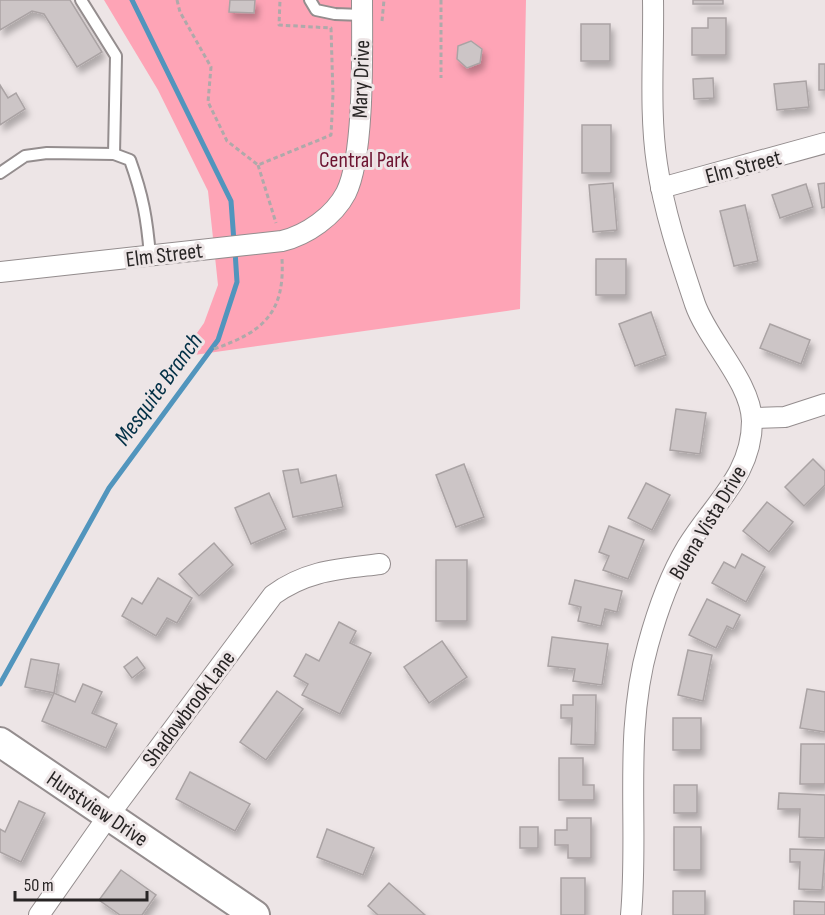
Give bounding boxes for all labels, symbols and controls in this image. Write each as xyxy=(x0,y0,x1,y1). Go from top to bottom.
street label: Mary Drive xyxy=(347,39,376,119)
street label: Elm Street xyxy=(703,144,784,190)
park label: Central Park xyxy=(319,147,409,174)
street label: Elm Street xyxy=(124,237,204,274)
water label: Mesquite Branch xyxy=(108,327,209,451)
street label: Buena Vista Drive xyxy=(664,461,753,585)
street label: Shadowbrook Lane xyxy=(137,646,242,772)
street label: Hurstview Drive xyxy=(41,765,153,853)
scale bar xyxy=(15,864,147,902)
text: 50 m xyxy=(24,875,54,896)

